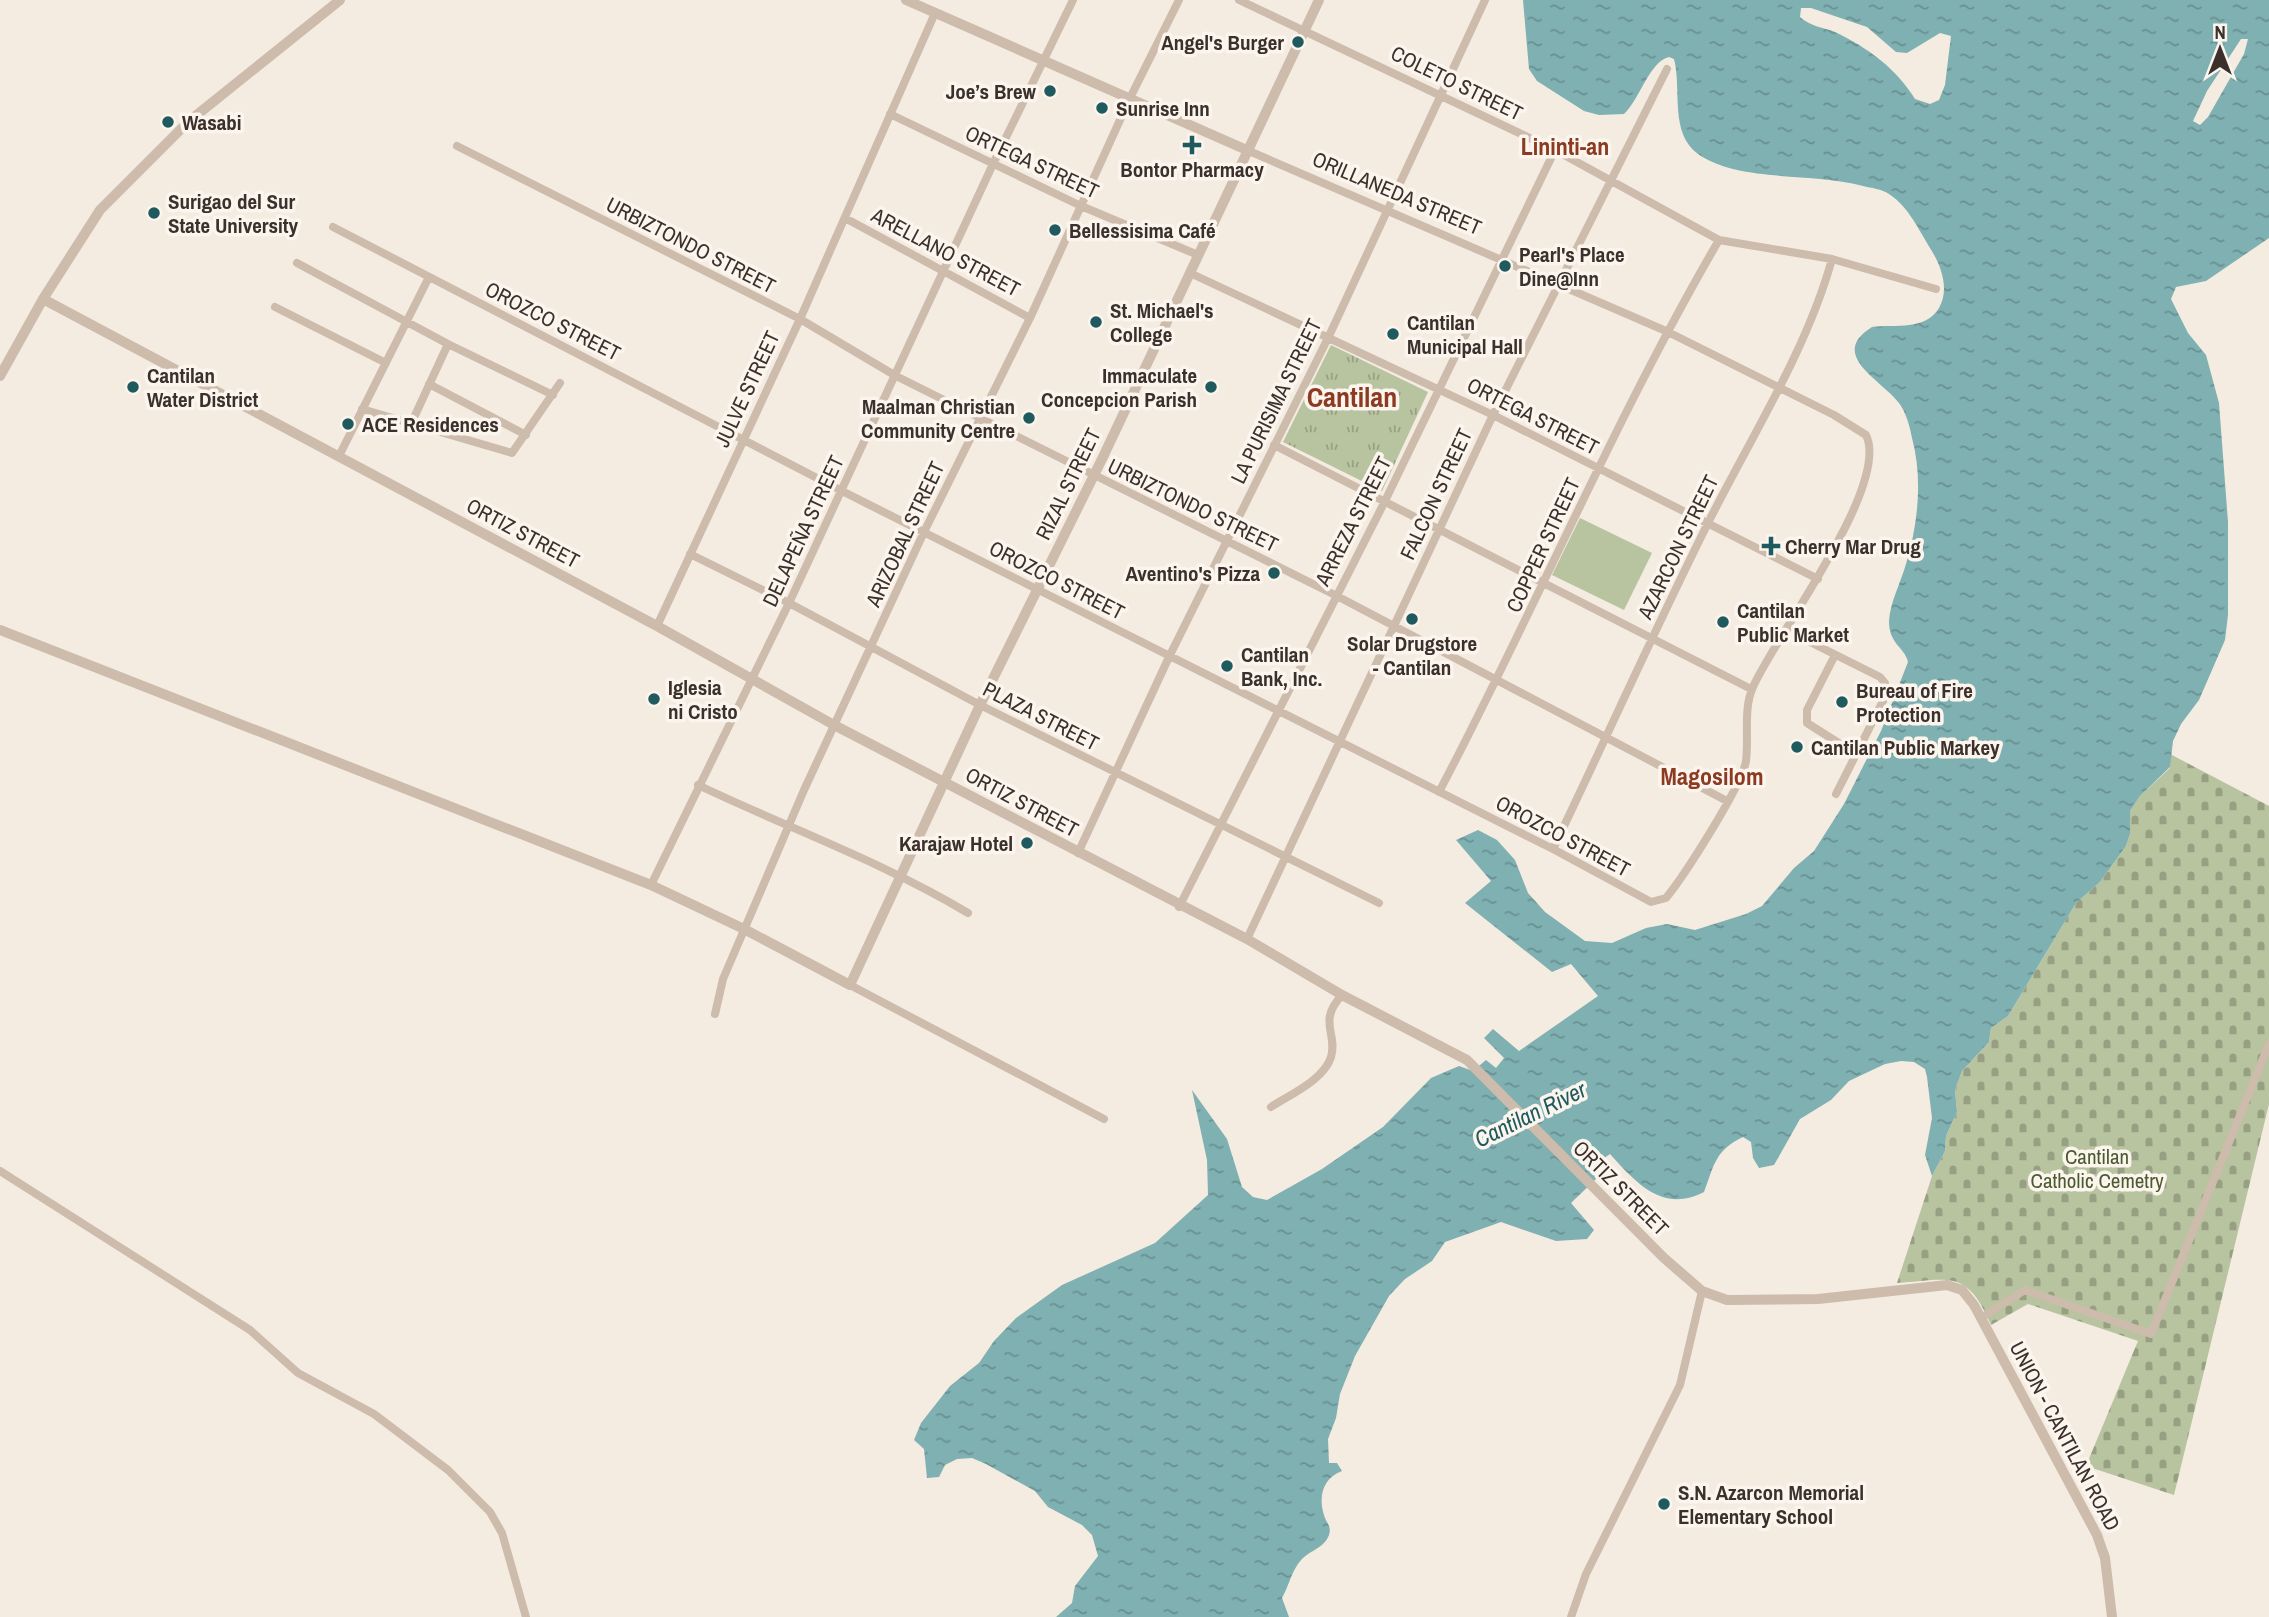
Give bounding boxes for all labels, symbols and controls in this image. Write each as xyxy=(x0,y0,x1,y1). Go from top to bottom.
north arrow xyxy=(2185,14,2255,84)
text: N xyxy=(2214,19,2226,45)
place label: Angel's Burger xyxy=(1161,28,1284,57)
marker: Angel's Burger xyxy=(1290,34,1306,50)
street label: COLETO STREET xyxy=(1386,39,1528,128)
place label: Joe’s Brew xyxy=(946,77,1037,106)
marker: Joe’s Brew xyxy=(1042,83,1058,99)
place label: Sunrise Inn xyxy=(1116,94,1210,123)
marker: Sunrise Inn xyxy=(1094,100,1110,116)
place label: Wasabi xyxy=(182,108,242,137)
marker: Wasabi xyxy=(160,114,176,130)
street label: ORTEGA STREET xyxy=(961,118,1104,206)
district label: Lininti-an xyxy=(1521,130,1609,162)
marker: Bontor Pharmacy xyxy=(1184,137,1200,153)
street label: ORILLANEDA STREET xyxy=(1308,144,1486,242)
place label: Bontor Pharmacy xyxy=(1120,155,1264,184)
place label: Surigao del Sur State University xyxy=(168,187,299,240)
street label: URBIZTONDO STREET xyxy=(601,190,781,300)
street label: ARELLANO STREET xyxy=(866,200,1026,304)
marker: Surigao del Sur State University xyxy=(146,205,162,221)
place label: Bellessisima Café xyxy=(1069,216,1215,245)
marker: Bellessisima Café xyxy=(1047,222,1063,238)
place label: Pearl's Place Dine@Inn xyxy=(1519,240,1625,293)
marker: Pearl's Place Dine@Inn xyxy=(1497,258,1513,274)
street label: OROZCO STREET xyxy=(480,274,626,368)
place label: St. Michael's College xyxy=(1110,296,1214,349)
place label: Cantilan Municipal Hall xyxy=(1407,308,1523,361)
street label: LA PURISIMA STREET xyxy=(1224,313,1329,488)
marker: St. Michael's College xyxy=(1088,314,1104,330)
street label: JULVE STREET xyxy=(707,326,787,452)
marker: Cantilan Municipal Hall xyxy=(1385,326,1401,342)
place label: Cantilan Water District xyxy=(147,361,259,414)
place label: Immaculate Concepcion Parish xyxy=(1041,361,1197,414)
street label: ORTEGA STREET xyxy=(1462,370,1604,462)
district label: Cantilan xyxy=(1307,378,1397,416)
marker: Cantilan Water District xyxy=(125,379,141,395)
marker: Immaculate Concepcion Parish xyxy=(1203,379,1219,395)
place label: Maalman Christian Community Centre xyxy=(861,392,1015,445)
place label: ACE Residences xyxy=(362,410,499,439)
marker: Maalman Christian Community Centre xyxy=(1021,410,1037,426)
marker: ACE Residences xyxy=(340,416,356,432)
street label: RIZAL STREET xyxy=(1028,423,1108,545)
street label: FALCON STREET xyxy=(1393,423,1479,564)
street label: DELAPEÑA STREET xyxy=(755,450,851,611)
street label: URBIZTONDO STREET xyxy=(1103,451,1283,559)
street label: ARREZA STREET xyxy=(1307,451,1398,592)
street label: ARIZOBAL STREET xyxy=(858,456,952,612)
street label: AZARCON STREET xyxy=(1630,470,1726,625)
street label: COPPER STREET xyxy=(1499,473,1587,617)
street label: ORTIZ STREET xyxy=(461,491,585,575)
place label: Cherry Mar Drug xyxy=(1785,532,1921,561)
street label: OROZCO STREET xyxy=(984,533,1130,627)
marker: Cherry Mar Drug xyxy=(1763,538,1779,554)
place label: Aventino's Pizza xyxy=(1125,559,1260,588)
marker: Aventino's Pizza xyxy=(1266,565,1282,581)
place label: Cantilan Public Market xyxy=(1737,596,1849,649)
marker: Solar Drugstore - Cantilan xyxy=(1404,611,1420,627)
marker: Cantilan Public Market xyxy=(1715,614,1731,630)
place label: Solar Drugstore - Cantilan xyxy=(1347,629,1477,682)
place label: Cantilan Bank, Inc. xyxy=(1241,640,1322,693)
marker: Cantilan Bank, Inc. xyxy=(1219,658,1235,674)
place label: Iglesia ni Cristo xyxy=(668,673,738,726)
street label: PLAZA STREET xyxy=(978,674,1104,758)
place label: Bureau of Fire Protection xyxy=(1856,676,1973,729)
marker: Iglesia ni Cristo xyxy=(646,691,662,707)
marker: Bureau of Fire Protection xyxy=(1834,694,1850,710)
place label: Cantilan Public Markey xyxy=(1811,733,2000,762)
marker: Cantilan Public Markey xyxy=(1789,739,1805,755)
street label: ORTIZ STREET xyxy=(960,760,1084,844)
district label: Magosilom xyxy=(1661,760,1763,792)
street label: OROZCO STREET xyxy=(1491,788,1636,884)
place label: Karajaw Hotel xyxy=(899,829,1013,858)
marker: Karajaw Hotel xyxy=(1019,835,1035,851)
water label: Cantilan River xyxy=(1469,1073,1592,1154)
street label: ORTIZ STREET xyxy=(1567,1134,1675,1242)
park label: Cantilan Catholic Cemetry xyxy=(2030,1142,2164,1195)
street label: UNION - CANTILAN ROAD xyxy=(2003,1336,2127,1536)
place label: S.N. Azarcon Memorial Elementary School xyxy=(1678,1478,1864,1531)
marker: S.N. Azarcon Memorial Elementary School xyxy=(1656,1496,1672,1512)

